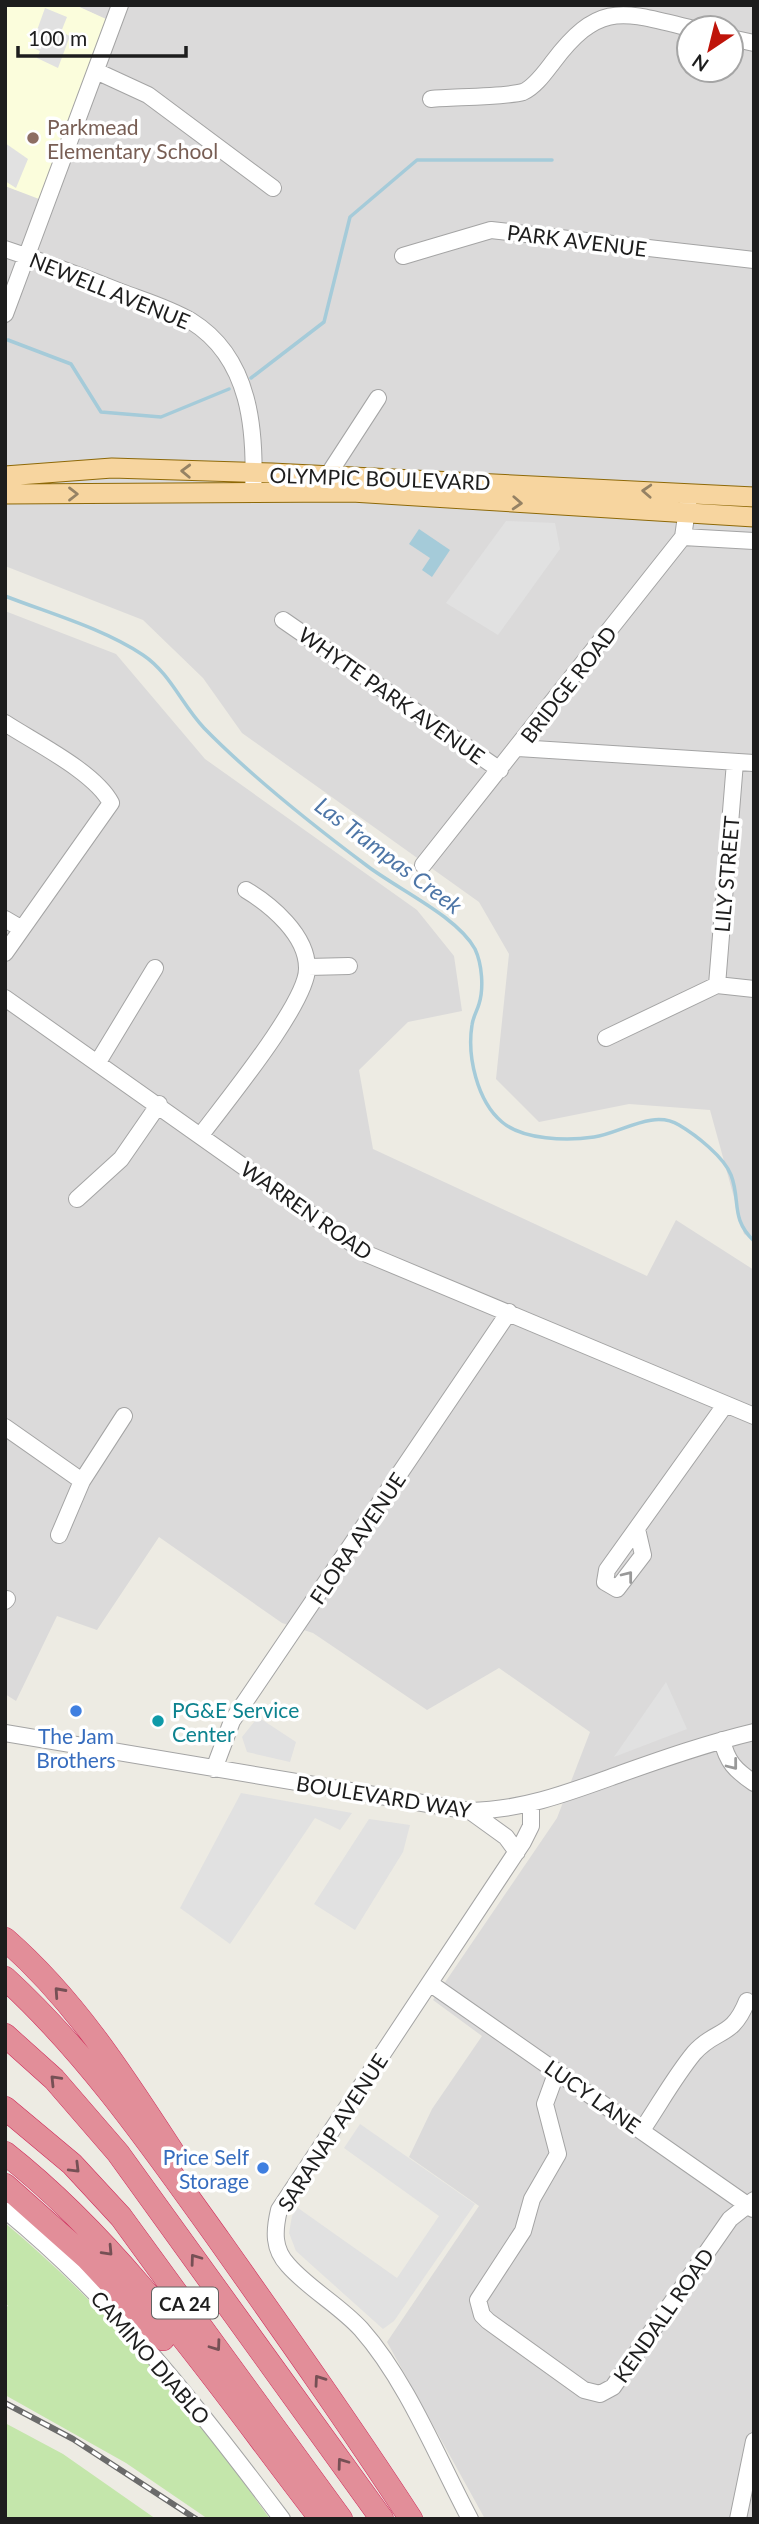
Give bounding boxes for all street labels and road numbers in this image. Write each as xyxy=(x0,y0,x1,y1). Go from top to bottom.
street label: PARK AVENUE xyxy=(506,219,648,261)
street label: NEWELL AVENUE xyxy=(26,246,194,334)
street label: OLYMPIC BOULEVARD xyxy=(269,462,491,494)
street label: WHYTE PARK AVENUE xyxy=(294,621,490,769)
street label: BRIDGE ROAD xyxy=(515,621,621,747)
street label: LILY STREET xyxy=(708,814,744,933)
street label: WARREN ROAD xyxy=(237,1155,377,1265)
street label: FLORA AVENUE xyxy=(304,1468,410,1608)
street label: BOULEVARD WAY xyxy=(295,1770,474,1822)
street label: SARANAP AVENUE xyxy=(272,2049,392,2215)
street label: LUCY LANE xyxy=(541,2054,645,2138)
street label: KENDALL ROAD xyxy=(608,2243,718,2387)
street label: CAMINO DIABLO xyxy=(86,2285,216,2429)
road number: CA 24 xyxy=(152,2288,218,2318)

